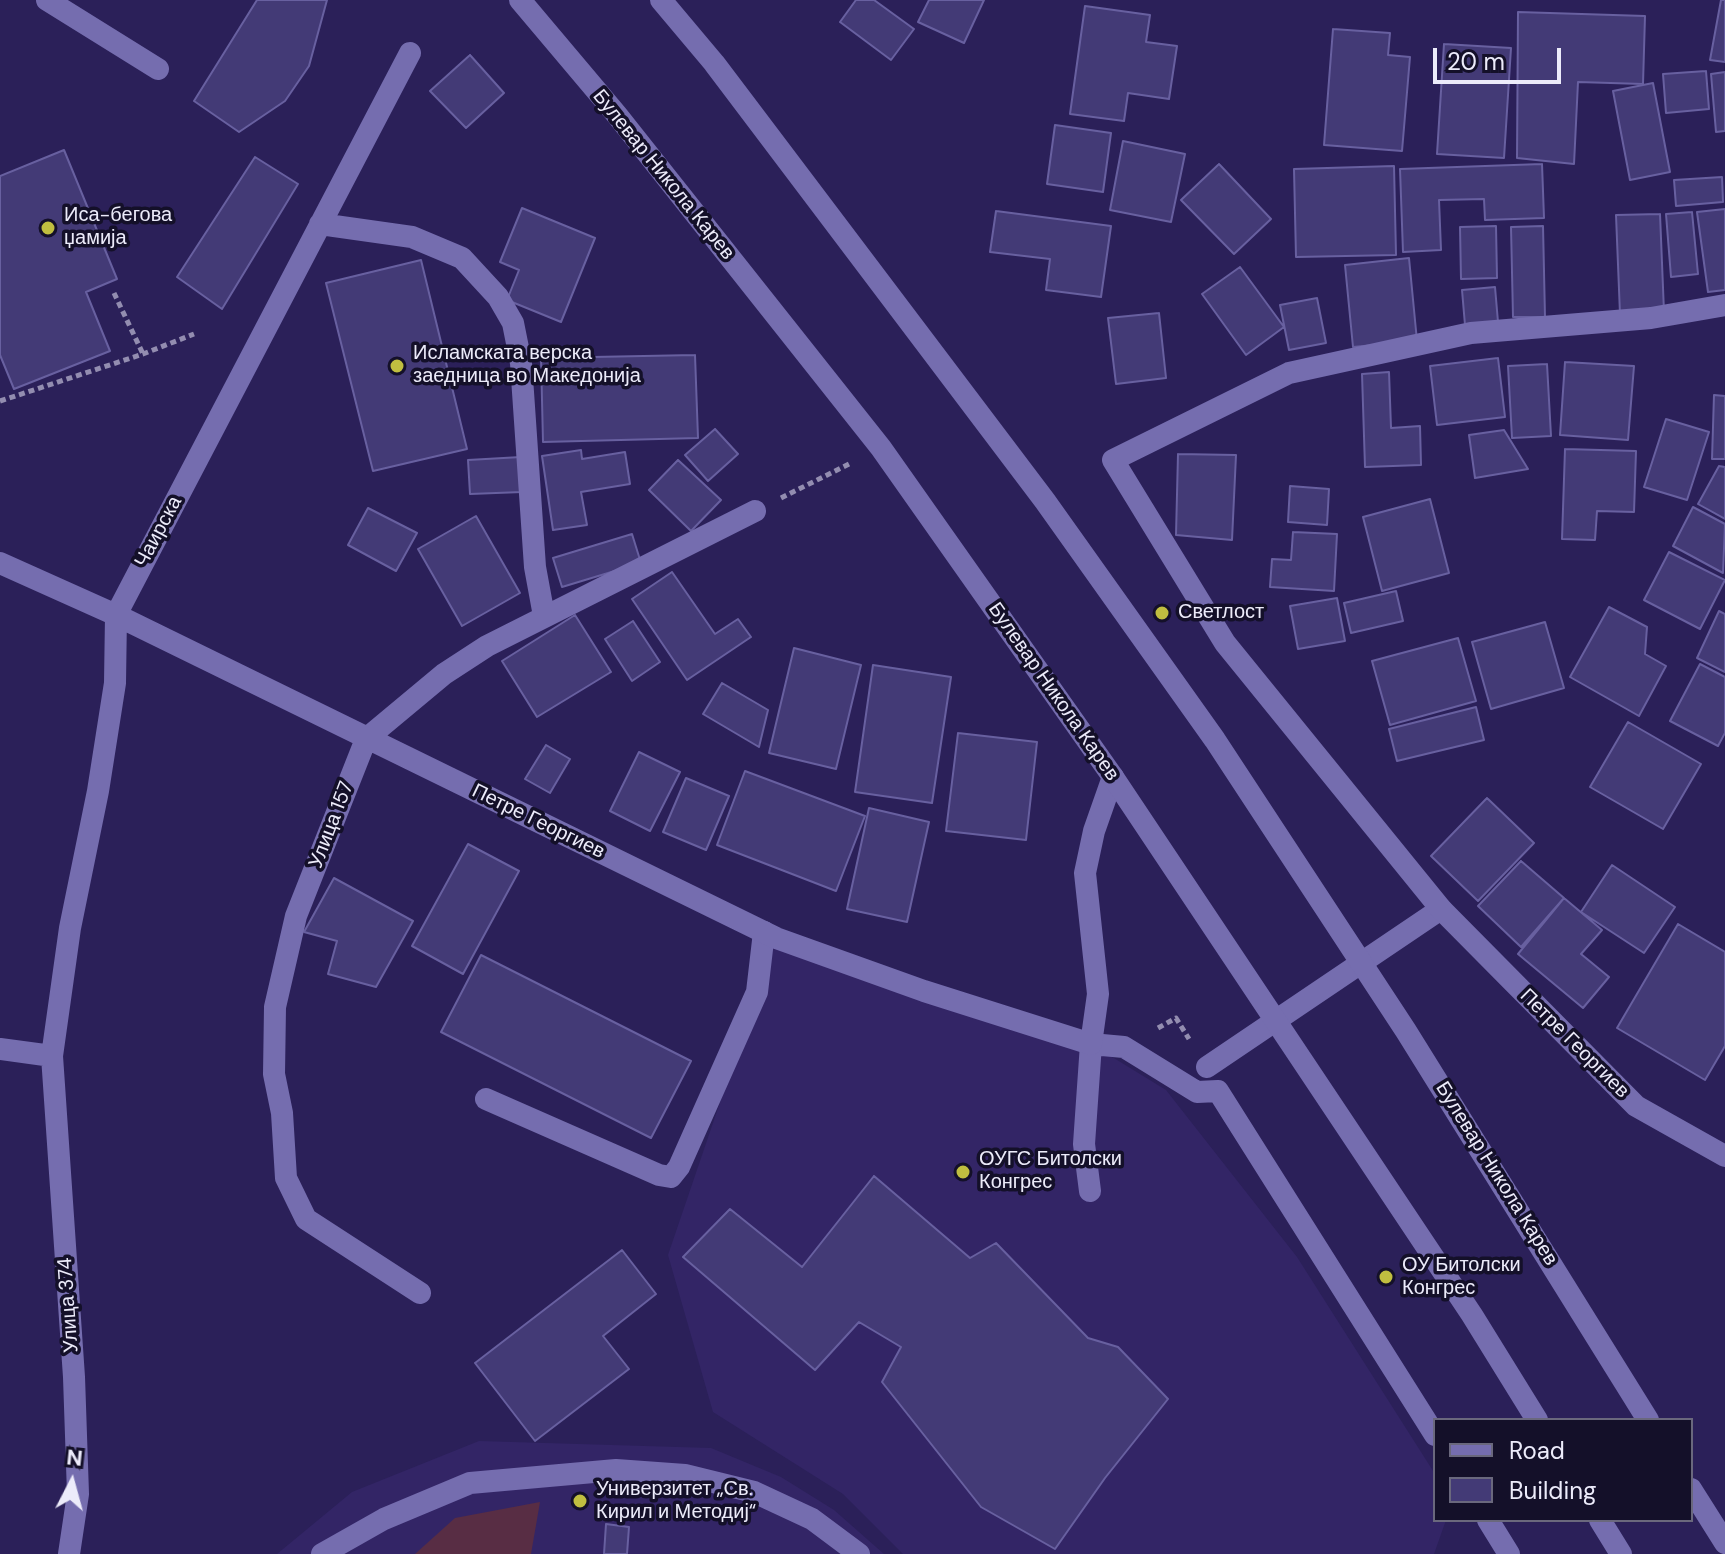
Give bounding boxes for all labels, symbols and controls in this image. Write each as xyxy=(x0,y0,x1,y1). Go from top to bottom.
scale bar xyxy=(1437,32,1565,82)
text: 20 m xyxy=(1447,46,1505,77)
street label: Булевар Никола Карев xyxy=(587,85,739,265)
place label: Иса-бегова џамија xyxy=(64,204,172,251)
marker: Иса-бегова џамија xyxy=(39,219,57,237)
place label: Исламската верска заедница во Македонија xyxy=(413,342,641,389)
marker: Исламската верска заедница во Македонија xyxy=(388,357,406,375)
street label: Чаирска xyxy=(130,492,188,572)
street label: Булевар Никола Карев xyxy=(982,598,1124,786)
place label: Светлост xyxy=(1178,601,1264,625)
marker: Светлост xyxy=(1153,604,1171,622)
street label: Улица 157 xyxy=(305,778,359,872)
street label: Петре Георгиев xyxy=(468,780,608,864)
street label: Петре Георгиев xyxy=(1514,984,1634,1104)
street label: Булевар Никола Карев xyxy=(1430,1078,1562,1270)
place label: ОУГС Битолски Конгрес xyxy=(979,1148,1122,1195)
marker: ОУГС Битолски Конгрес xyxy=(954,1163,972,1181)
place label: ОУ Битолски Конгрес xyxy=(1402,1254,1521,1301)
street label: Улица 374 xyxy=(54,1257,84,1353)
marker: ОУ Битолски Конгрес xyxy=(1377,1268,1395,1286)
legend xyxy=(1433,1418,1693,1522)
text: Road xyxy=(1509,1435,1565,1466)
north arrow xyxy=(32,1442,112,1522)
text: N xyxy=(65,1442,84,1473)
text: Building xyxy=(1509,1475,1596,1506)
place label: Универзитет „Св. Кирил и Методиј“ xyxy=(596,1478,756,1525)
marker: Универзитет „Св. Кирил и Методиј“ xyxy=(571,1492,589,1510)

